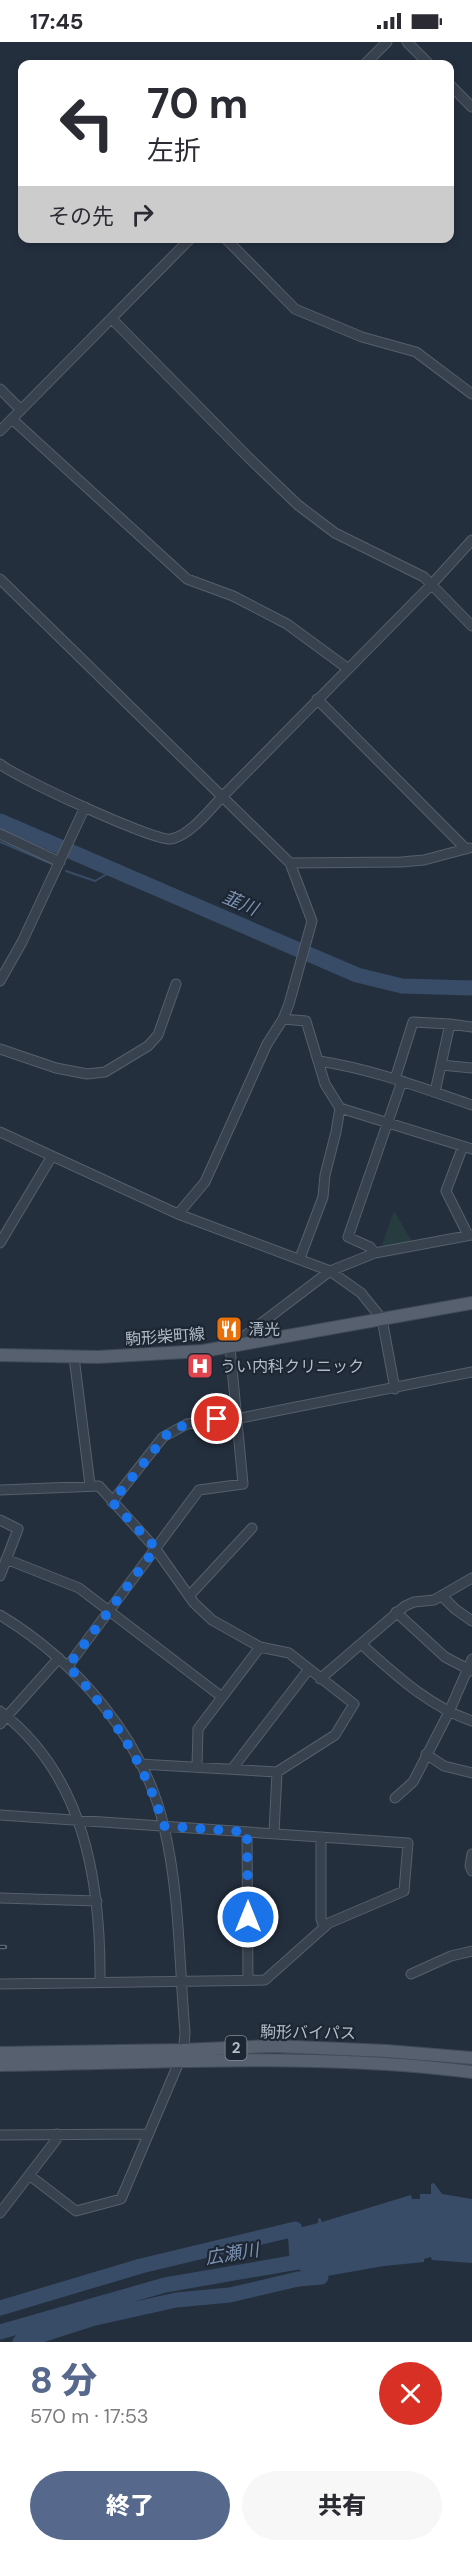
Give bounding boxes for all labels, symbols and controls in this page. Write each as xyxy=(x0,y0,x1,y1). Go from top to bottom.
text: 17:45 xyxy=(30,7,83,36)
text: 70 m xyxy=(147,76,248,131)
icon: left xyxy=(48,84,126,162)
text: 左折 xyxy=(147,133,201,168)
icon: right xyxy=(126,198,159,231)
text: その先 xyxy=(48,202,114,231)
water label: 韮川 xyxy=(219,885,263,922)
restaurant icon: 清光 xyxy=(214,1314,244,1344)
place label: 清光 xyxy=(248,1319,280,1340)
street label: 駒形柴町線 xyxy=(124,1323,206,1350)
hospital icon: うい内科クリニック xyxy=(185,1351,215,1381)
place label: うい内科クリニック xyxy=(220,1356,364,1377)
pin xyxy=(191,1393,242,1444)
icon: arrive xyxy=(200,1402,233,1435)
position arrow xyxy=(216,1885,280,1949)
street label: 駒形バイパス xyxy=(260,2021,356,2044)
road number: 2 xyxy=(226,2036,246,2060)
water label: 広瀬川 xyxy=(203,2238,263,2270)
text: 8 分 xyxy=(30,2357,97,2404)
button: close xyxy=(379,2362,442,2425)
text: 570 m · 17:53 xyxy=(30,2403,149,2429)
button: 終了 xyxy=(30,2471,230,2540)
button: 共有 xyxy=(242,2471,442,2540)

